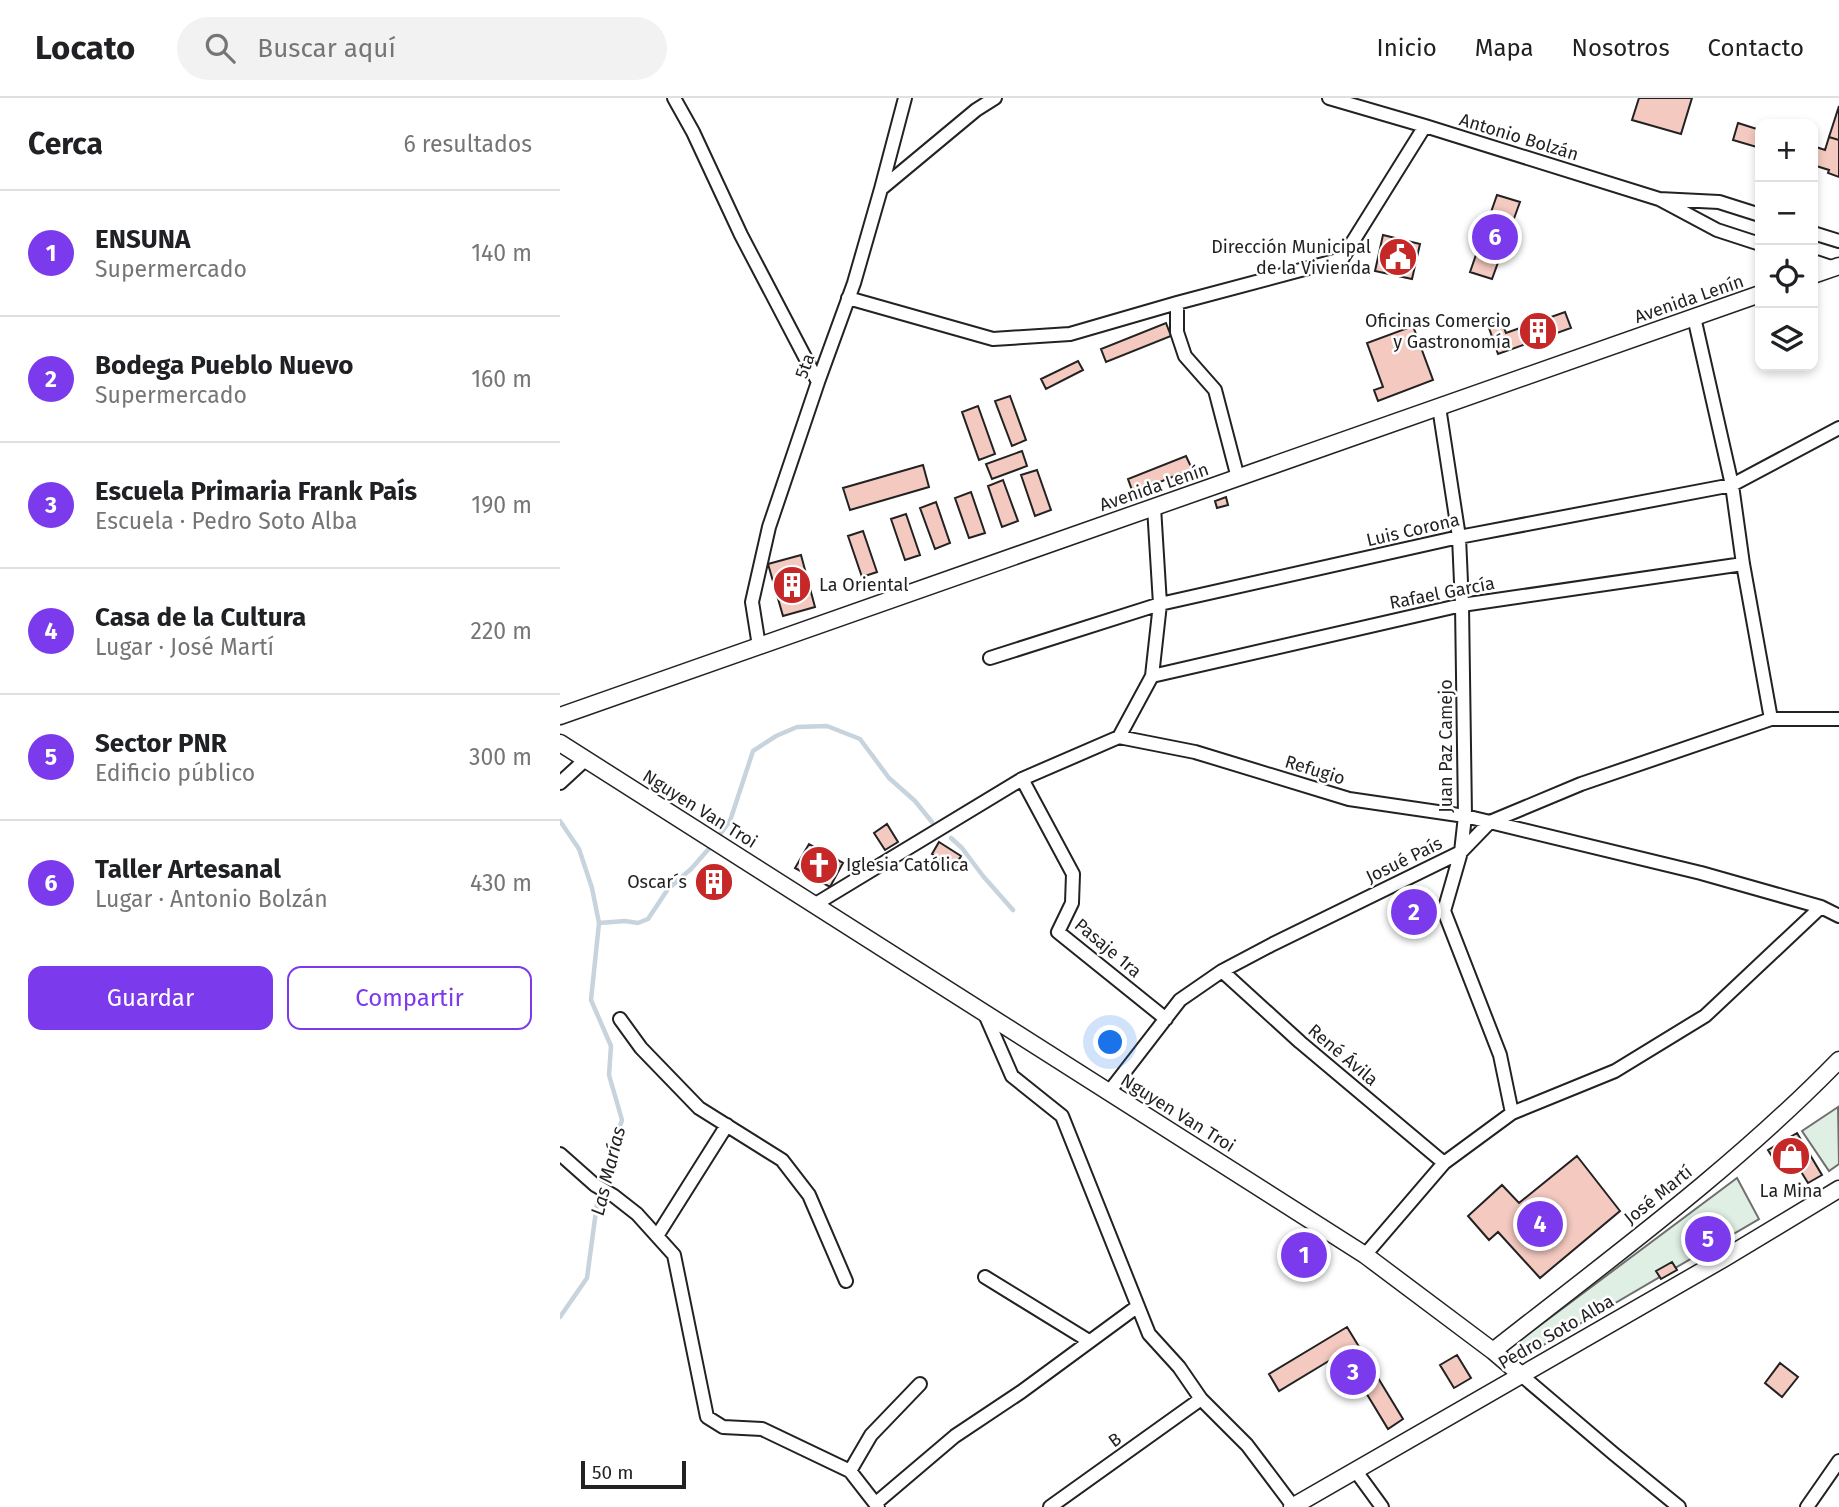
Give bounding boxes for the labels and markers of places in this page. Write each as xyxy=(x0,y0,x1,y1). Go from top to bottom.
pin: 6 xyxy=(1472,211,1518,263)
place label: Dirección Municipal de la Vivienda xyxy=(1211,236,1371,279)
public building icon: Dirección Municipal de la Vivienda xyxy=(1377,236,1419,278)
place label: Oficinas Comercio y Gastronomía xyxy=(1365,310,1511,353)
building icon: Oficinas Comercio y Gastronomía xyxy=(1517,310,1559,352)
building icon: La Oriental xyxy=(771,564,813,606)
place label: La Oriental xyxy=(819,574,908,596)
church icon: Iglesia Católica xyxy=(798,844,840,886)
place label: Iglesia Católica xyxy=(846,854,969,876)
building icon: Oscar´s xyxy=(693,861,735,903)
place label: Oscar´s xyxy=(627,871,687,893)
pin: 2 xyxy=(1391,886,1437,938)
shop icon: La Mina xyxy=(1770,1135,1812,1177)
place label: La Mina xyxy=(1760,1180,1822,1202)
pin: 4 xyxy=(1517,1198,1563,1250)
pin: 5 xyxy=(1685,1213,1731,1265)
pin: 1 xyxy=(1281,1229,1327,1281)
pin: 3 xyxy=(1330,1346,1376,1398)

